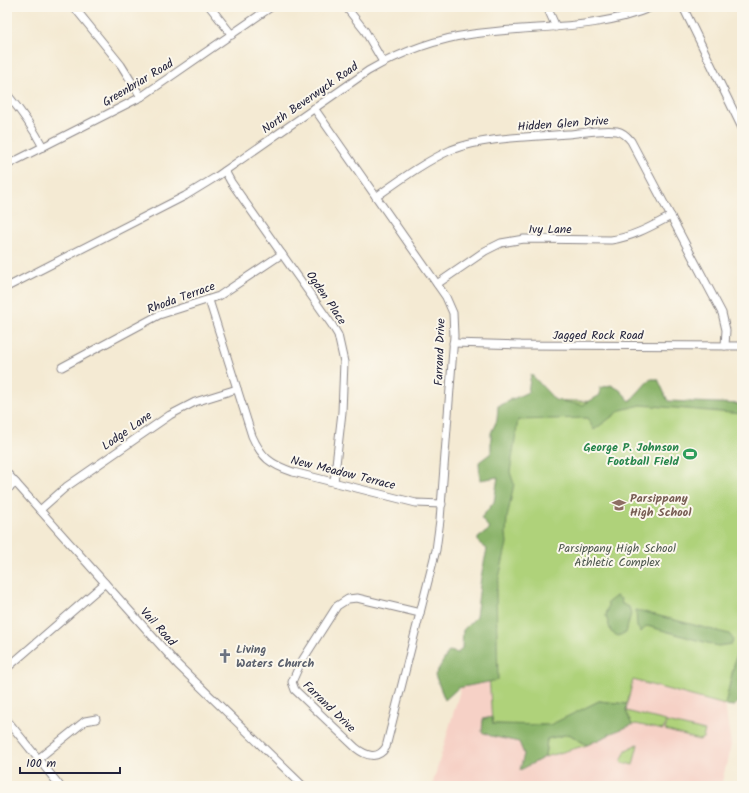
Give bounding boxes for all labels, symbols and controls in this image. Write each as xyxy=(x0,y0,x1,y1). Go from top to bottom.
street label: Greenbriar Road xyxy=(99,54,178,112)
street label: North Beverwyck Road xyxy=(258,57,363,139)
street label: Hidden Glen Drive xyxy=(517,111,610,137)
street label: Ivy Lane xyxy=(528,220,572,239)
street label: Ogden Place xyxy=(301,267,351,329)
street label: Rhoda Terrace xyxy=(144,277,218,319)
street label: Farrand Drive xyxy=(429,317,451,386)
street label: Jagged Rock Road xyxy=(552,326,645,345)
street label: Lodge Lane xyxy=(98,406,157,455)
place label: George P. Johnson Football Field xyxy=(583,438,680,471)
sports icon: George P. Johnson Football Field xyxy=(682,446,698,462)
street label: New Meadow Terrace xyxy=(289,451,398,495)
place label: Parsippany High School xyxy=(630,489,692,522)
school or university icon: Parsippany High School xyxy=(611,497,627,513)
park label: Parsippany High School Athletic Complex xyxy=(558,539,676,572)
street label: Vail Road xyxy=(135,603,181,651)
place label: Living Waters Church xyxy=(236,640,315,673)
church icon: Living Waters Church xyxy=(217,648,233,664)
street label: Farrand Drive xyxy=(298,677,360,738)
scale bar xyxy=(20,749,120,775)
text: 100 m xyxy=(26,754,57,773)

